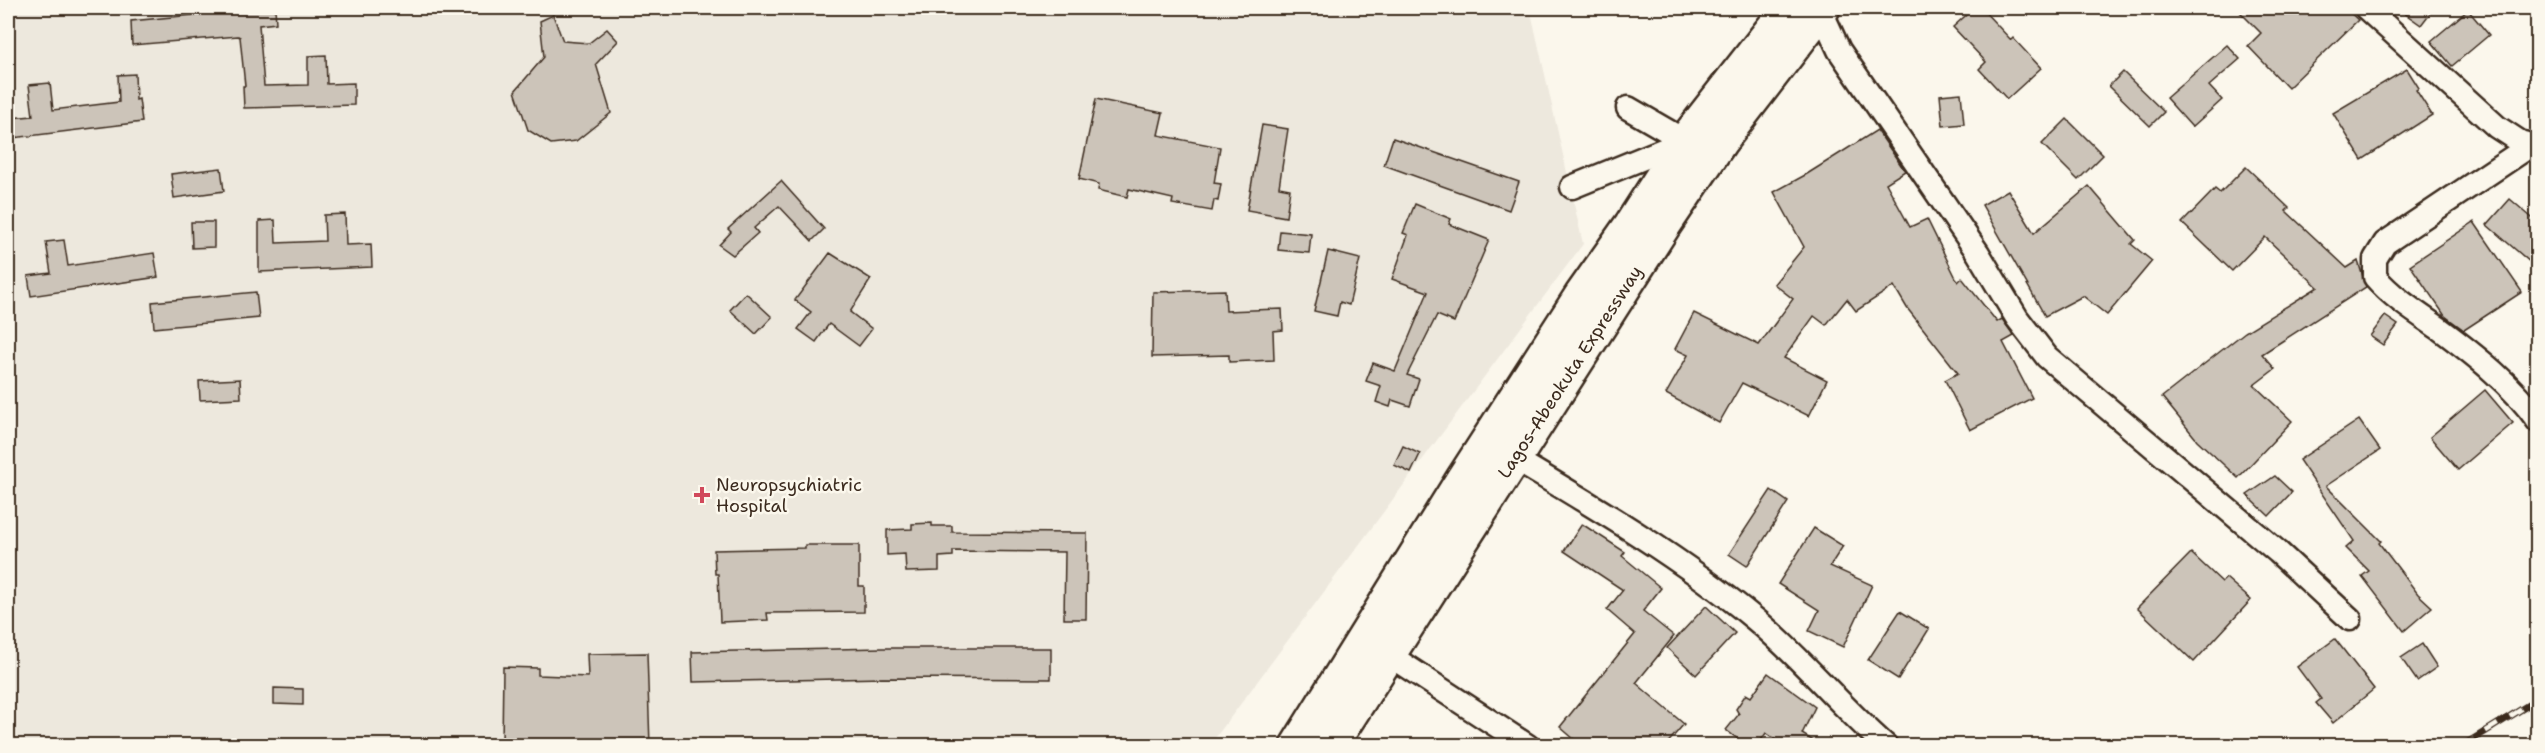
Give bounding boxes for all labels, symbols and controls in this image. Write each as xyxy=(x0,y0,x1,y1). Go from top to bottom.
street label: Lagos-Abeokuta Expressway xyxy=(1492,261,1648,483)
place label: Neuropsychiatric Hospital xyxy=(716,473,862,518)
marker: Neuropsychiatric Hospital xyxy=(693,486,711,504)

